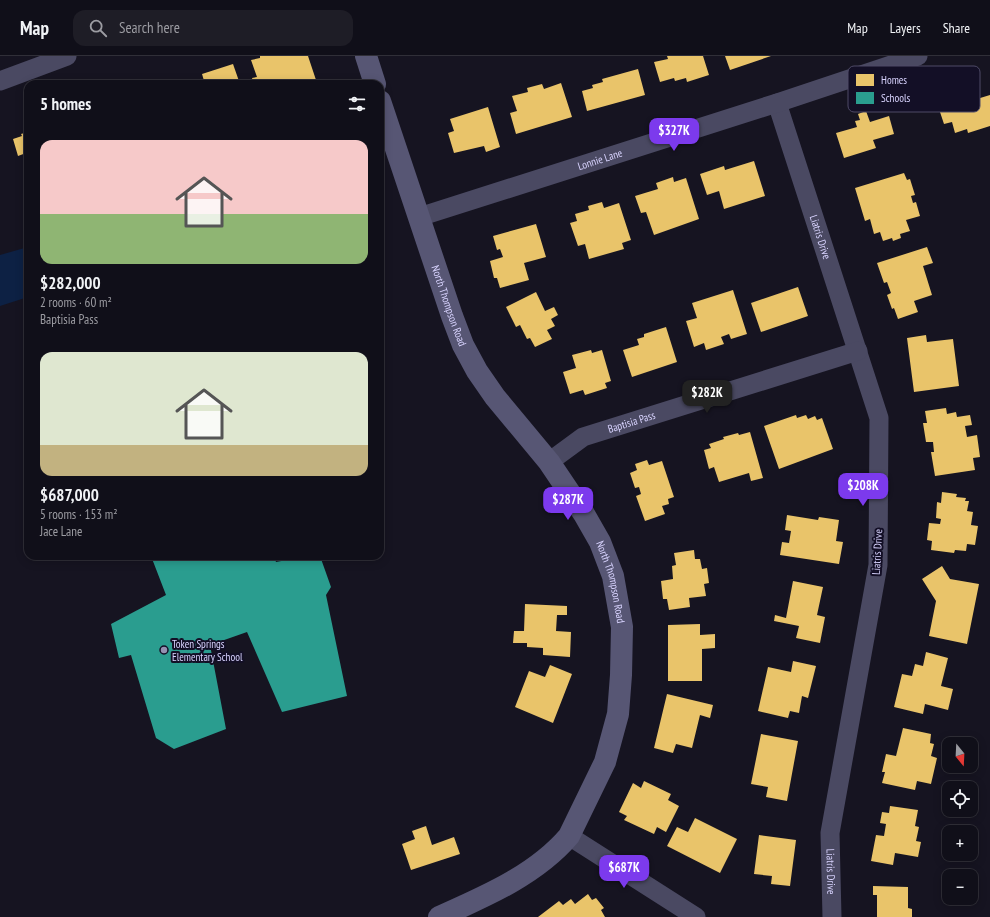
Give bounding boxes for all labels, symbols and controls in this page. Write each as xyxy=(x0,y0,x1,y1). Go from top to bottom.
search box xyxy=(73,10,353,46)
text: Map xyxy=(20,16,49,40)
icon: search xyxy=(87,17,109,39)
text: Search here xyxy=(119,18,180,37)
text: Map xyxy=(847,19,868,37)
text: Layers xyxy=(890,19,921,37)
text: Share xyxy=(943,19,970,37)
legend xyxy=(848,66,980,112)
text: Homes xyxy=(881,73,907,87)
text: Schools xyxy=(881,91,911,105)
text: 5 homes xyxy=(40,93,91,115)
icon: filters xyxy=(346,93,368,115)
pin: $327K xyxy=(646,118,702,152)
text: $327K xyxy=(658,122,690,139)
street label: Lonnie Lane xyxy=(576,146,625,173)
icon: home xyxy=(168,166,240,238)
street label: Liatris Drive xyxy=(807,213,834,262)
street label: North Thompson Road xyxy=(428,263,470,348)
text: $282,000 xyxy=(40,272,101,294)
text: 2 rooms · 60 m² xyxy=(40,294,112,311)
text: Baptisia Pass xyxy=(40,311,98,328)
icon: home xyxy=(168,378,240,450)
pin: $282K xyxy=(679,380,735,414)
text: $282K xyxy=(691,384,723,401)
street label: Baptisia Pass xyxy=(606,408,657,436)
pin: $208K xyxy=(835,473,891,507)
text: $208K xyxy=(847,477,879,494)
text: $687,000 xyxy=(40,484,99,506)
pin: $287K xyxy=(540,487,596,521)
text: $287K xyxy=(552,491,584,508)
text: 5 rooms · 153 m² xyxy=(40,506,118,523)
text: Jace Lane xyxy=(40,523,82,540)
street label: Liatris Drive xyxy=(869,528,885,575)
street label: North Thompson Road xyxy=(593,539,628,624)
place label: Token Springs Elementary School xyxy=(172,637,243,664)
marker: Token Springs Elementary School xyxy=(159,645,169,655)
north arrow xyxy=(942,737,978,773)
map controls xyxy=(942,737,978,905)
button: locate xyxy=(942,781,978,817)
button: + xyxy=(942,825,978,861)
street label: Liatris Drive xyxy=(823,849,838,895)
pin: $687K xyxy=(596,855,652,889)
text: $687K xyxy=(608,859,640,876)
button: − xyxy=(942,869,978,905)

